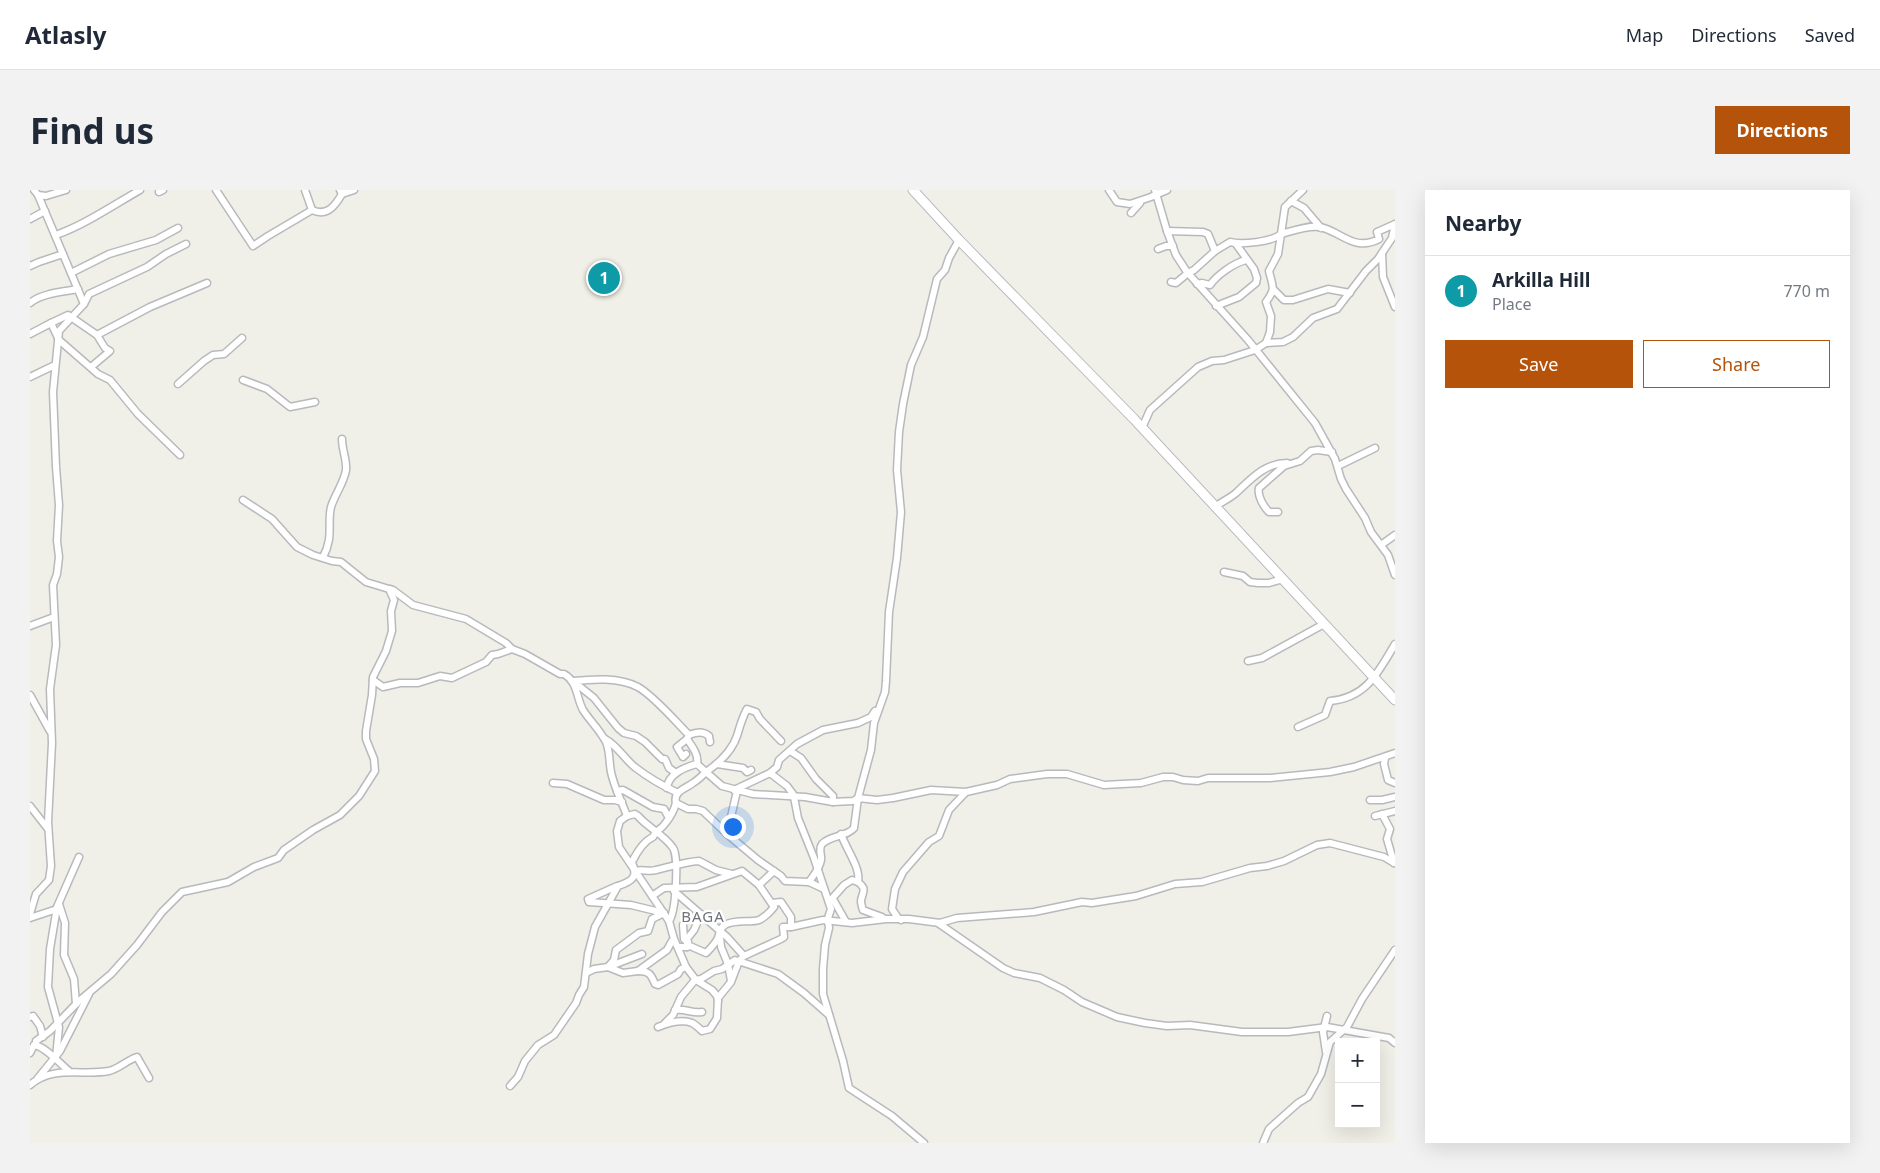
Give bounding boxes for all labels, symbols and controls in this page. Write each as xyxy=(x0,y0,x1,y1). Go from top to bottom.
text: Atlasly xyxy=(25,18,106,51)
text: Map xyxy=(1626,23,1663,47)
text: Directions xyxy=(1691,23,1777,47)
text: Saved xyxy=(1805,23,1855,47)
button: Directions xyxy=(1715,106,1850,154)
text: Find us xyxy=(30,107,154,154)
text: Nearby xyxy=(1445,209,1521,237)
pin: 1 xyxy=(588,259,620,297)
text: Arkilla Hill xyxy=(1492,267,1590,293)
text: 1 xyxy=(1456,280,1466,302)
text: 770 m xyxy=(1783,280,1830,302)
text: Place xyxy=(1492,293,1532,315)
button: Save xyxy=(1445,340,1633,388)
button: Share xyxy=(1643,340,1830,388)
your location xyxy=(720,814,746,840)
district label: BAGA xyxy=(681,906,725,926)
map controls xyxy=(1335,1038,1380,1128)
button: + xyxy=(1335,1038,1380,1083)
button: − xyxy=(1335,1083,1380,1128)

